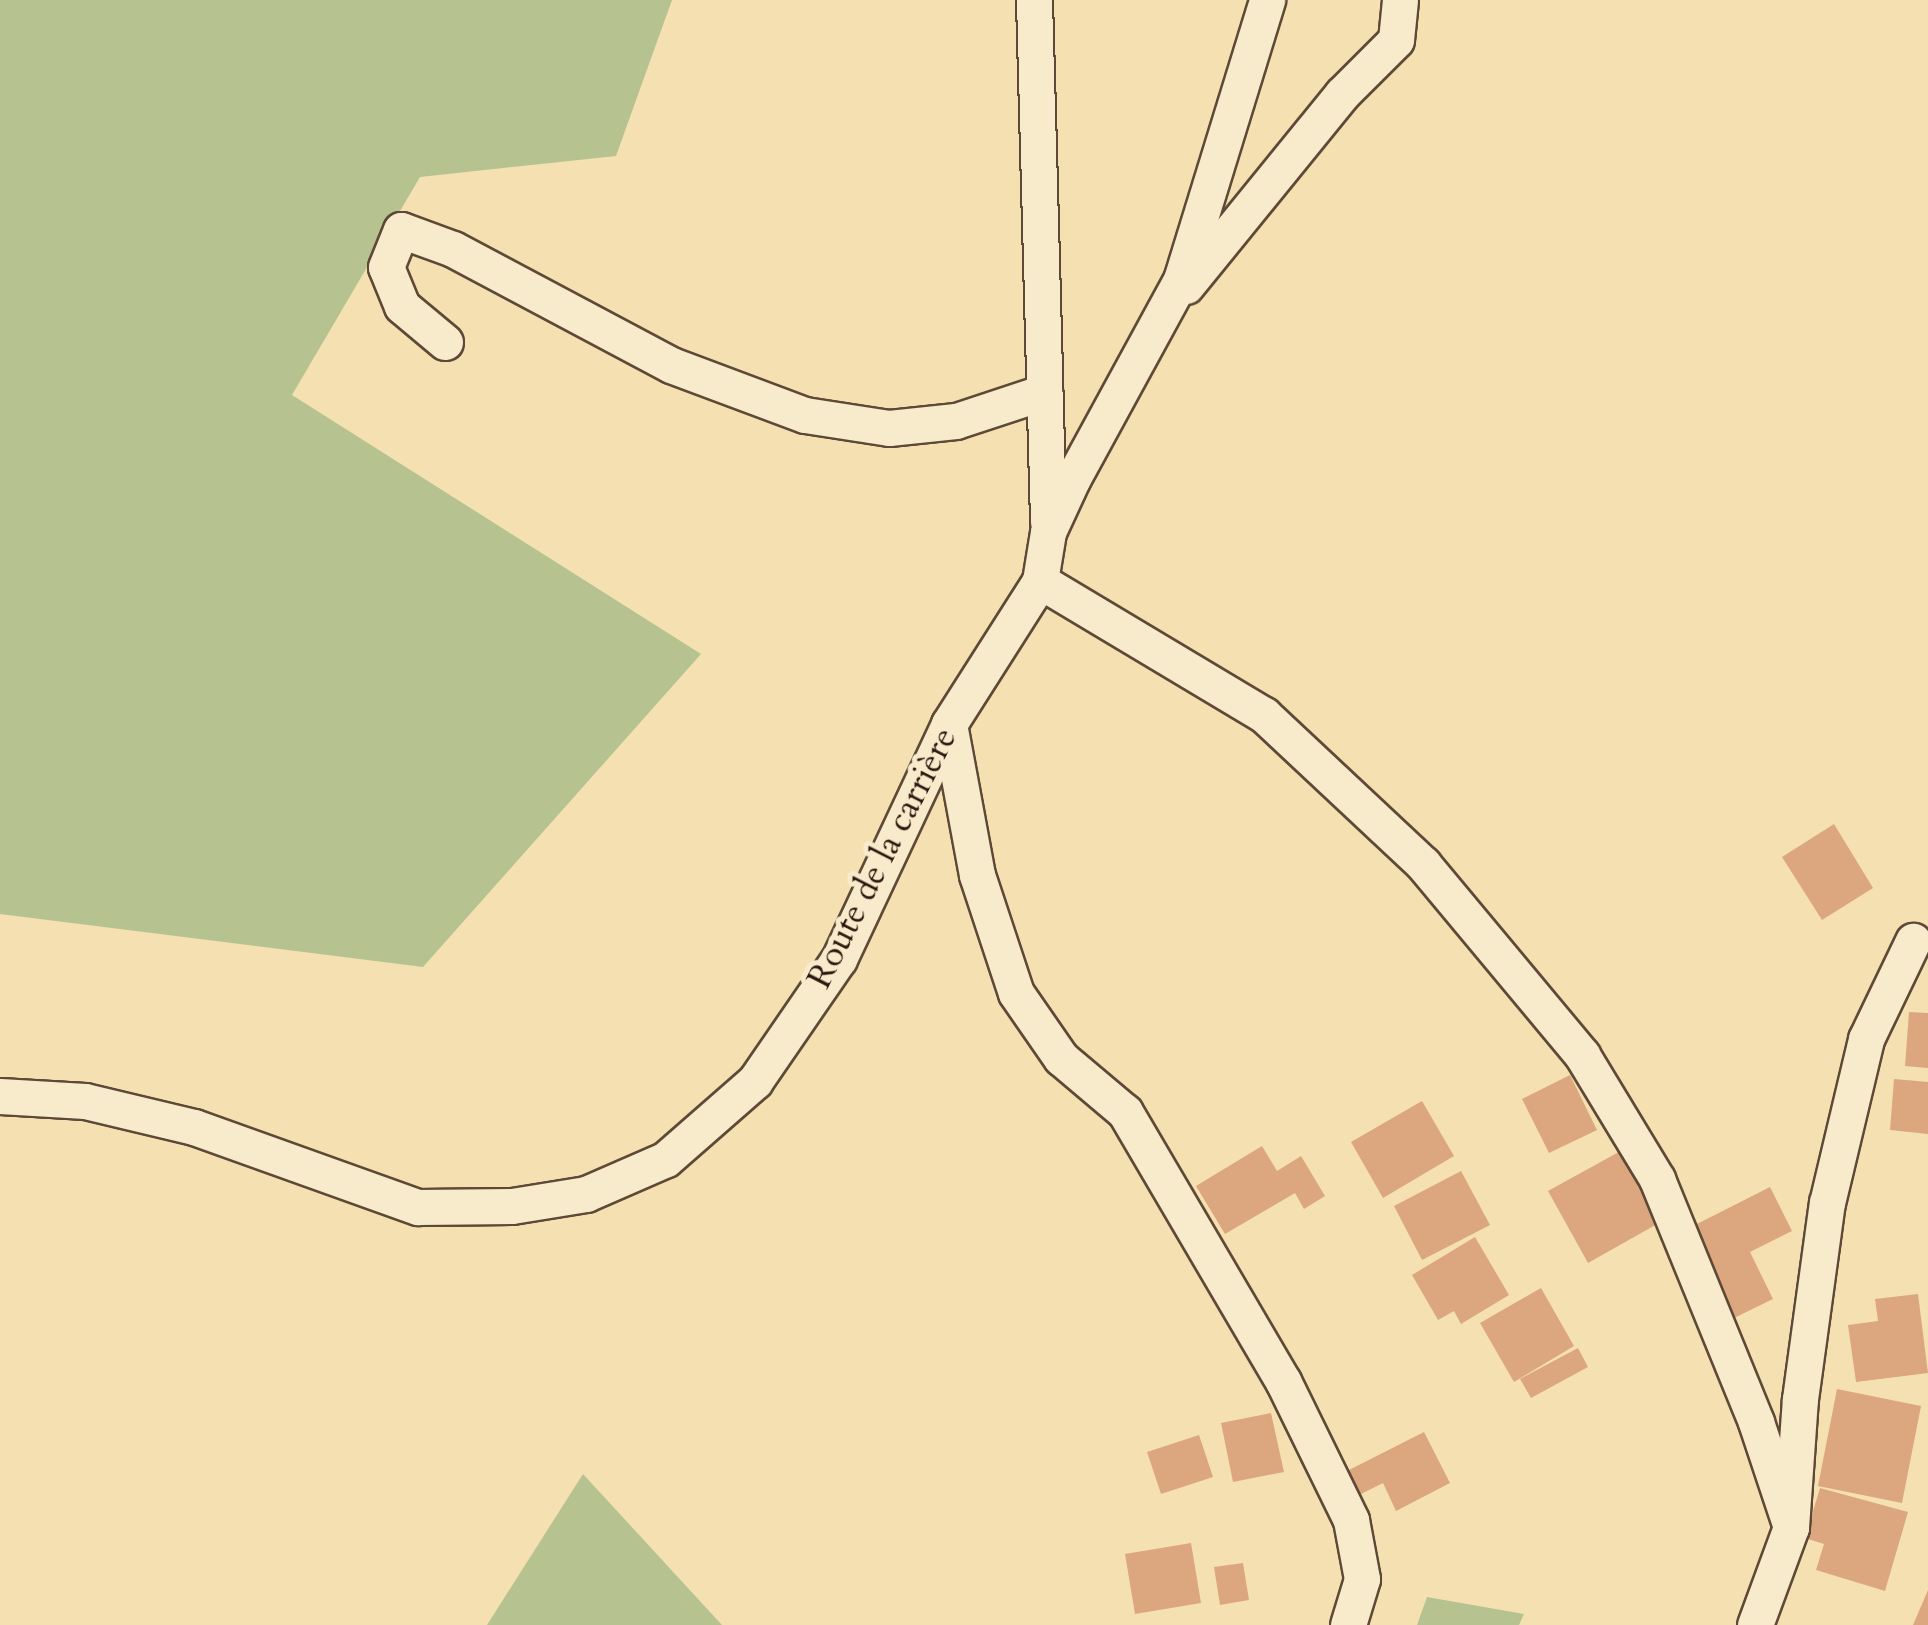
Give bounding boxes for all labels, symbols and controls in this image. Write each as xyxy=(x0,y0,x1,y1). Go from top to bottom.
street label: Route de la carrière xyxy=(798,721,966,995)

